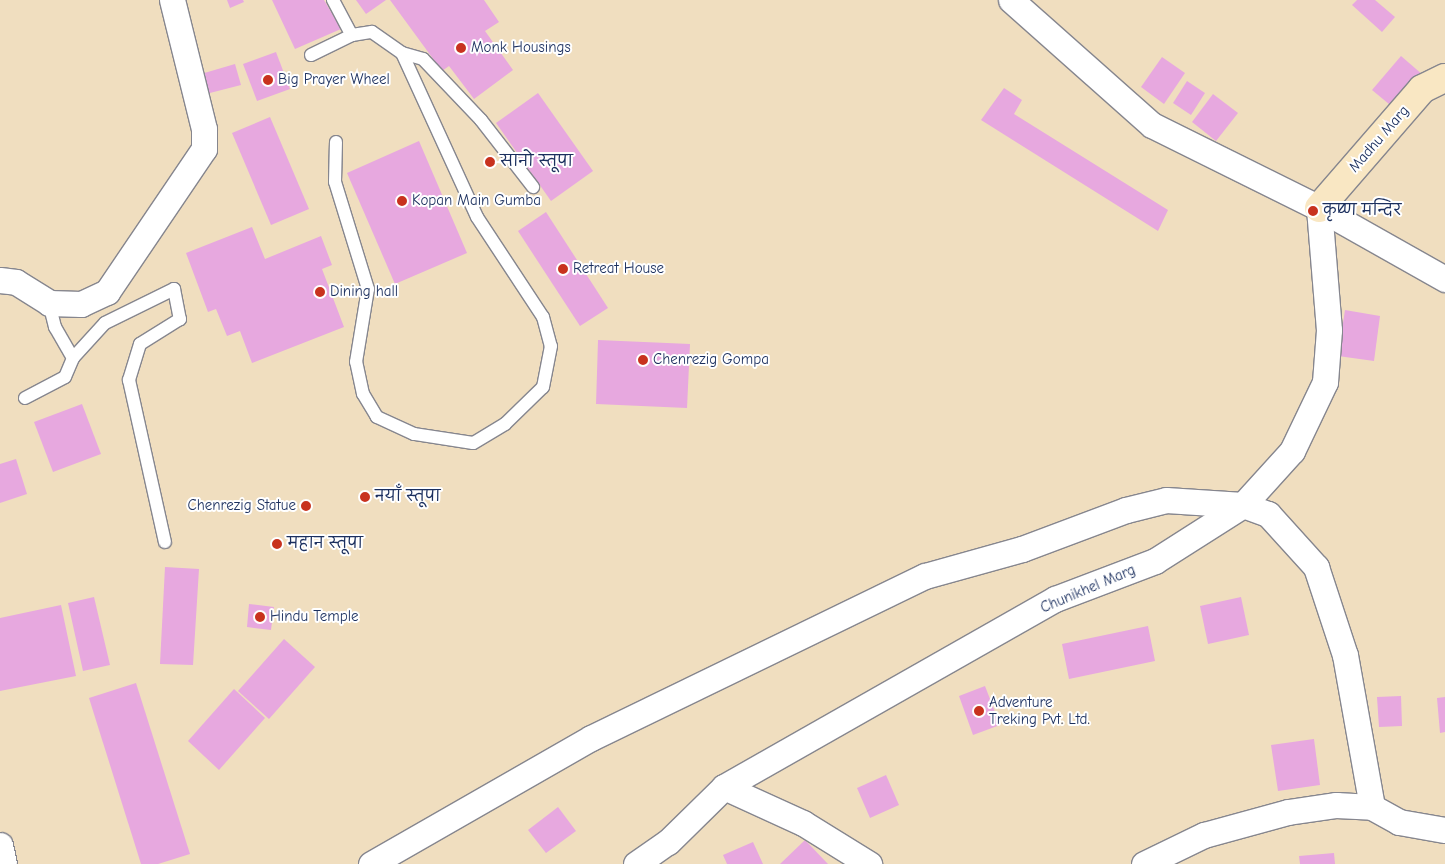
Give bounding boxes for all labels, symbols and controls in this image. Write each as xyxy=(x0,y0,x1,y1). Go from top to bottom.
place label: Monk Housings xyxy=(471,39,571,57)
marker: Monk Housings xyxy=(455,42,467,54)
place label: Big Prayer Wheel xyxy=(278,71,390,89)
marker: Big Prayer Wheel xyxy=(262,74,274,86)
street label: Madhu Marg xyxy=(1345,102,1413,176)
place label: सानो स्तूपा xyxy=(500,153,573,171)
marker: सानो स्तूपा xyxy=(484,156,496,168)
place label: Kopan Main Gumba xyxy=(412,192,541,210)
marker: Kopan Main Gumba xyxy=(396,195,408,207)
place label: कृष्ण मन्दिर xyxy=(1323,202,1401,220)
marker: कृष्ण मन्दिर xyxy=(1307,205,1319,217)
place label: Retreat House xyxy=(573,260,664,278)
marker: Retreat House xyxy=(557,263,569,275)
place label: Dining hall xyxy=(330,283,398,301)
marker: Dining hall xyxy=(314,286,326,298)
place label: Chenrezig Gompa xyxy=(653,351,769,369)
marker: Chenrezig Gompa xyxy=(637,354,649,366)
place label: नयाँ स्तूपा xyxy=(375,488,441,506)
marker: नयाँ स्तूपा xyxy=(359,491,371,503)
place label: Chenrezig Statue xyxy=(188,497,296,515)
marker: Chenrezig Statue xyxy=(300,500,312,512)
place label: महान स्तूपा xyxy=(287,535,363,553)
marker: महान स्तूपा xyxy=(271,538,283,550)
street label: Chunikhel Marg xyxy=(1038,561,1138,617)
place label: Hindu Temple xyxy=(270,608,358,626)
marker: Hindu Temple xyxy=(254,611,266,623)
place label: Adventure Treking Pvt. Ltd. xyxy=(989,693,1090,728)
marker: Adventure Treking Pvt. Ltd. xyxy=(973,705,985,717)

